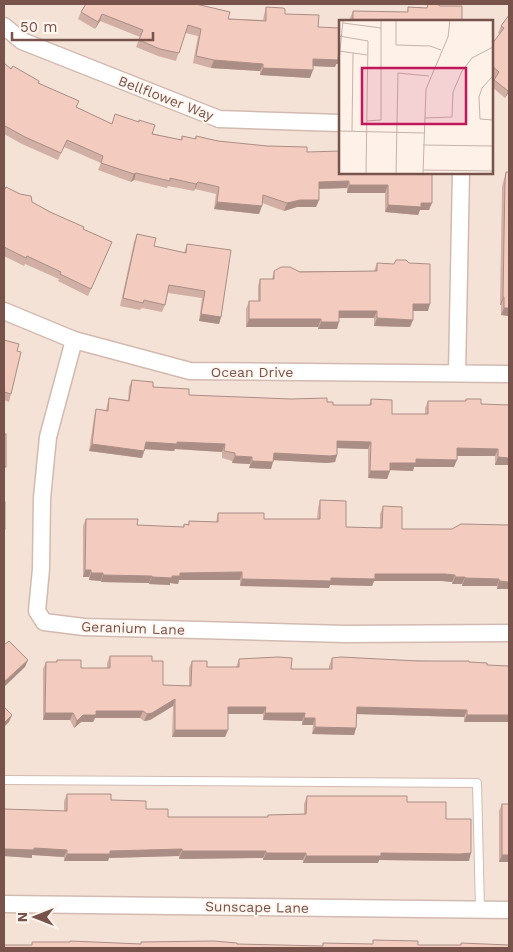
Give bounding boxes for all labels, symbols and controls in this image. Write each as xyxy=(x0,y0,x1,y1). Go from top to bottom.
scale bar xyxy=(12,10,154,42)
text: 50 m xyxy=(20,18,57,36)
inset map xyxy=(339,20,493,174)
street label: Bellflower Way xyxy=(116,72,217,124)
street label: Ocean Drive xyxy=(211,364,293,380)
street label: Geranium Lane xyxy=(81,618,185,638)
north arrow xyxy=(10,892,60,942)
street label: Sunscape Lane xyxy=(205,898,309,916)
text: N xyxy=(14,912,30,922)

